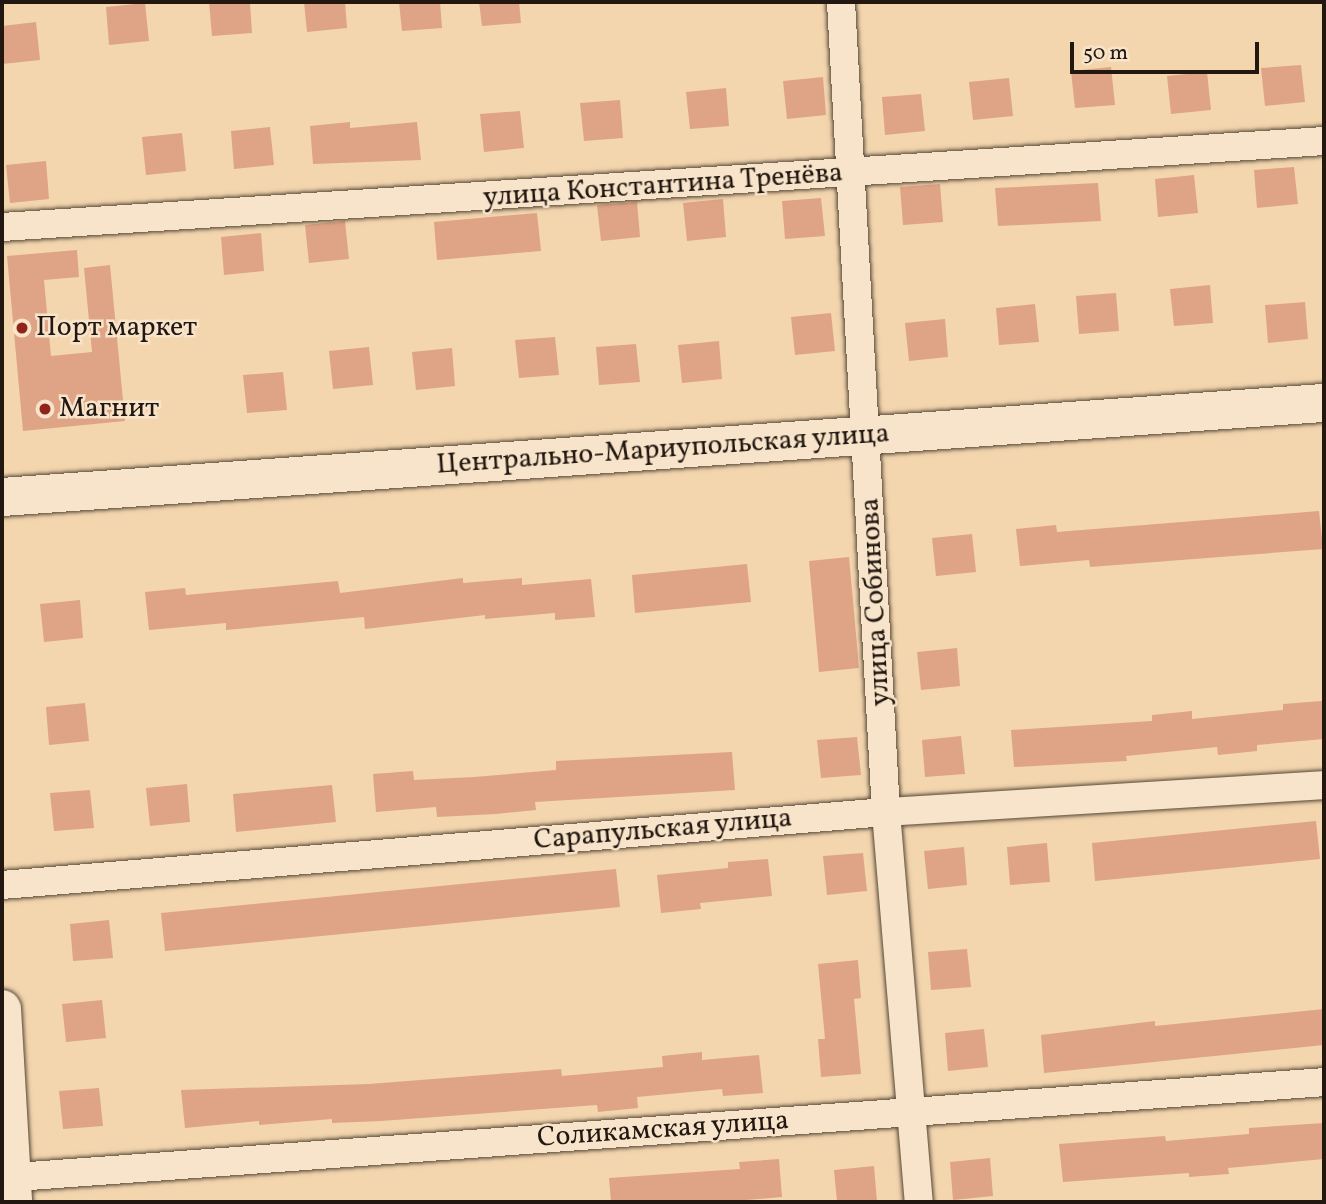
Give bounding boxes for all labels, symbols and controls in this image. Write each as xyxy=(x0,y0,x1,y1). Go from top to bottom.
scale bar xyxy=(1074,28,1263,72)
text: 50 m xyxy=(1083,39,1128,68)
street label: улица Константина Тренёва xyxy=(481,157,845,215)
place label: Порт маркет xyxy=(36,311,197,345)
marker: Порт маркет xyxy=(14,320,30,336)
place label: Магнит xyxy=(59,392,159,426)
marker: Магнит xyxy=(37,401,53,417)
street label: Центрально-Мариупольская улица xyxy=(435,417,891,483)
street label: улица Собинова xyxy=(854,497,898,707)
street label: Сарапульская улица xyxy=(532,802,794,858)
street label: Соликамская улица xyxy=(536,1104,790,1156)

